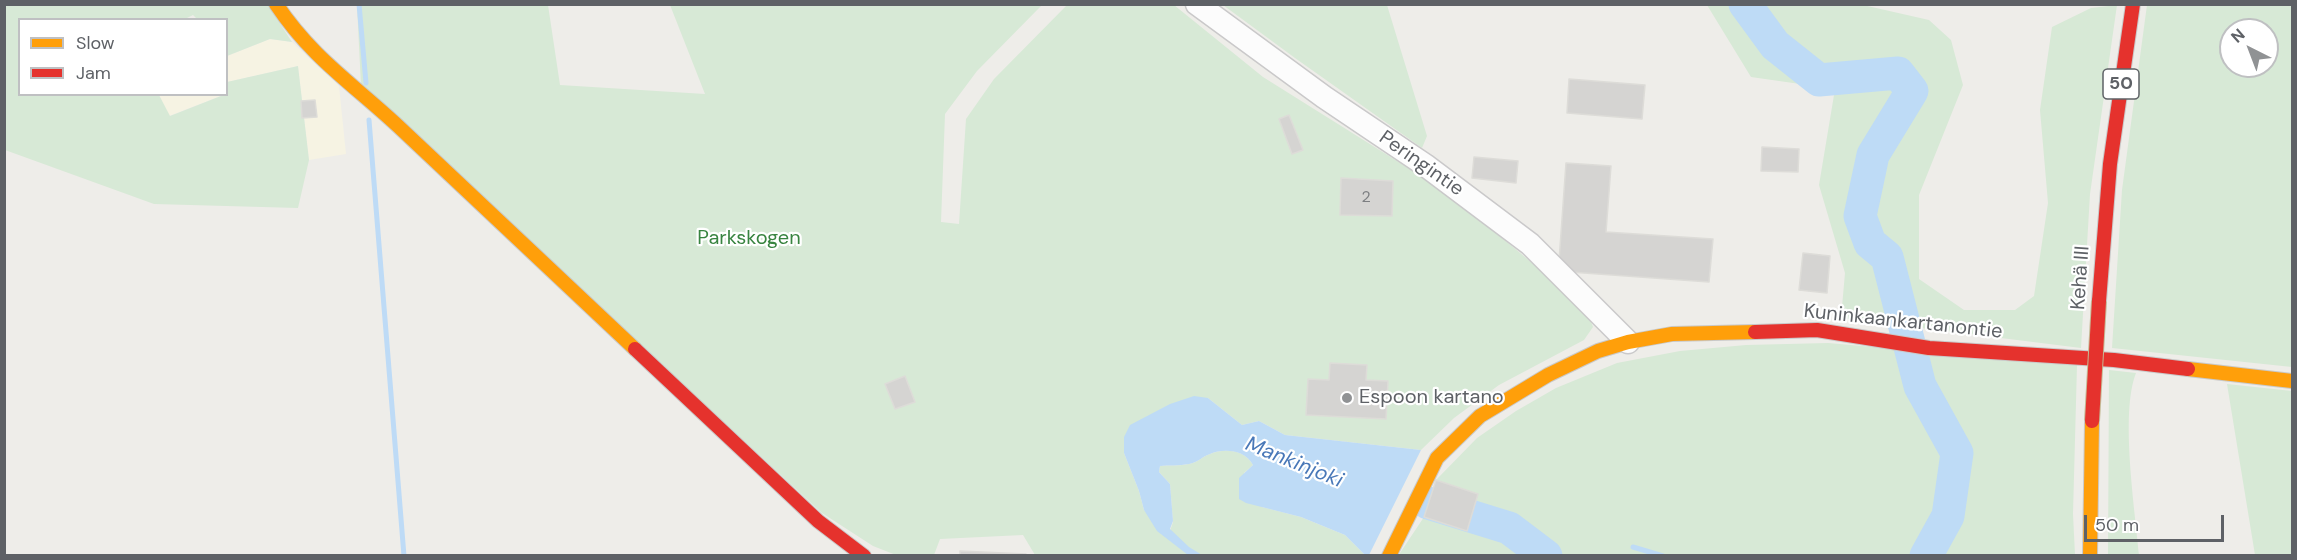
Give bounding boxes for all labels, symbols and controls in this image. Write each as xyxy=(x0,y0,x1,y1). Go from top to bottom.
legend xyxy=(18,18,228,96)
north arrow xyxy=(2219,18,2279,78)
text: N xyxy=(2227,24,2249,47)
text: Slow xyxy=(76,31,115,55)
text: Jam xyxy=(76,61,111,85)
road number: 50 xyxy=(2103,69,2139,99)
street label: Peringintie xyxy=(1374,126,1468,202)
house number: 2 xyxy=(1361,188,1371,208)
park label: Parkskogen xyxy=(697,227,801,251)
street label: Kehä III xyxy=(2067,245,2095,311)
street label: Kuninkaankartanontie xyxy=(1802,300,2004,344)
place label: Espoon kartano xyxy=(1359,386,1504,410)
marker: Espoon kartano xyxy=(1340,391,1354,405)
water label: Mankinjoki xyxy=(1242,432,1346,494)
scale bar xyxy=(2087,503,2226,541)
text: 50 m xyxy=(2095,513,2139,537)

